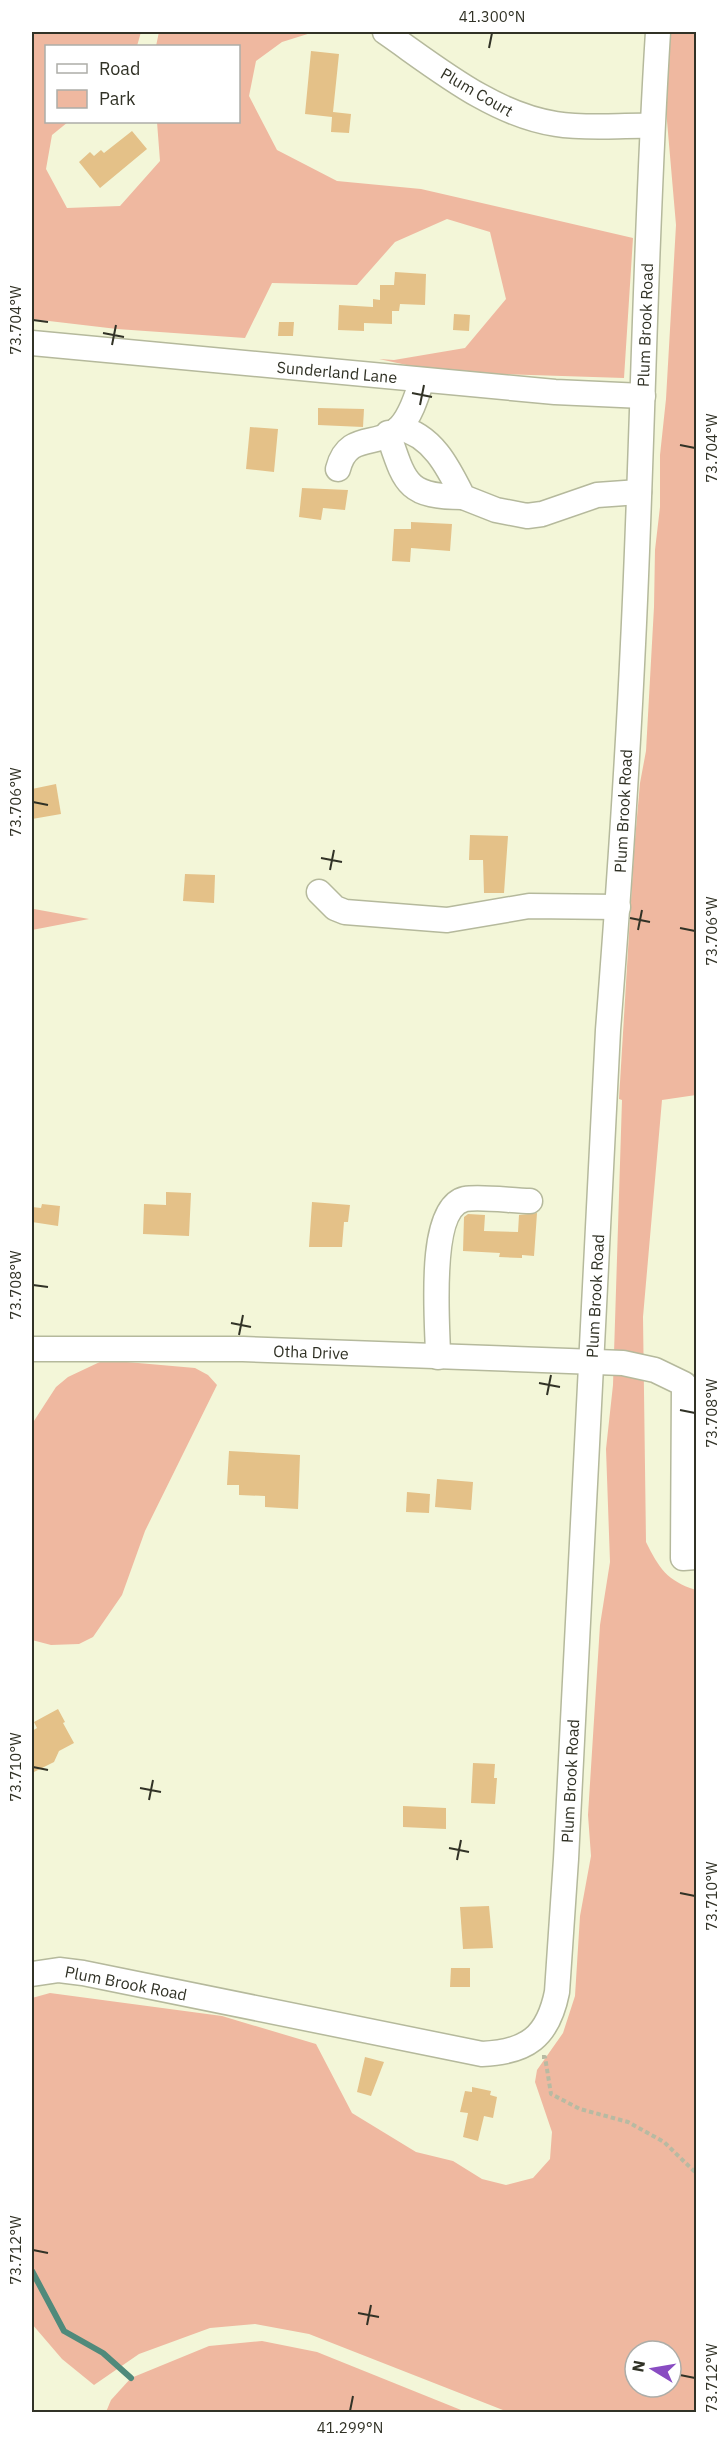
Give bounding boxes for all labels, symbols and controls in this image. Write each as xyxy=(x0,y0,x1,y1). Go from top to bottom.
text: 41.300°N xyxy=(459,7,525,26)
legend xyxy=(45,45,240,123)
text: Road xyxy=(99,57,140,80)
street label: Plum Court xyxy=(437,63,517,121)
text: Park xyxy=(99,87,136,110)
street label: Plum Brook Road xyxy=(633,263,657,387)
text: 73.704°W xyxy=(6,285,25,355)
street label: Sunderland Lane xyxy=(276,357,398,387)
text: 73.704°W xyxy=(702,413,721,483)
street label: Plum Brook Road xyxy=(610,749,636,873)
text: 73.706°W xyxy=(6,767,25,837)
text: 73.706°W xyxy=(702,896,721,966)
street label: Plum Brook Road xyxy=(582,1234,608,1358)
text: 73.708°W xyxy=(6,1250,25,1320)
street label: Otha Drive xyxy=(273,1341,349,1363)
text: 73.708°W xyxy=(702,1378,721,1448)
street label: Plum Brook Road xyxy=(557,1719,583,1843)
text: 73.710°W xyxy=(6,1732,25,1802)
text: 73.710°W xyxy=(702,1861,721,1931)
street label: Plum Brook Road xyxy=(63,1961,189,2005)
text: 73.712°W xyxy=(6,2215,25,2285)
north arrow xyxy=(623,2339,683,2399)
text: 73.712°W xyxy=(702,2343,721,2413)
text: N xyxy=(627,2359,649,2374)
text: 41.299°N xyxy=(317,2418,383,2437)

